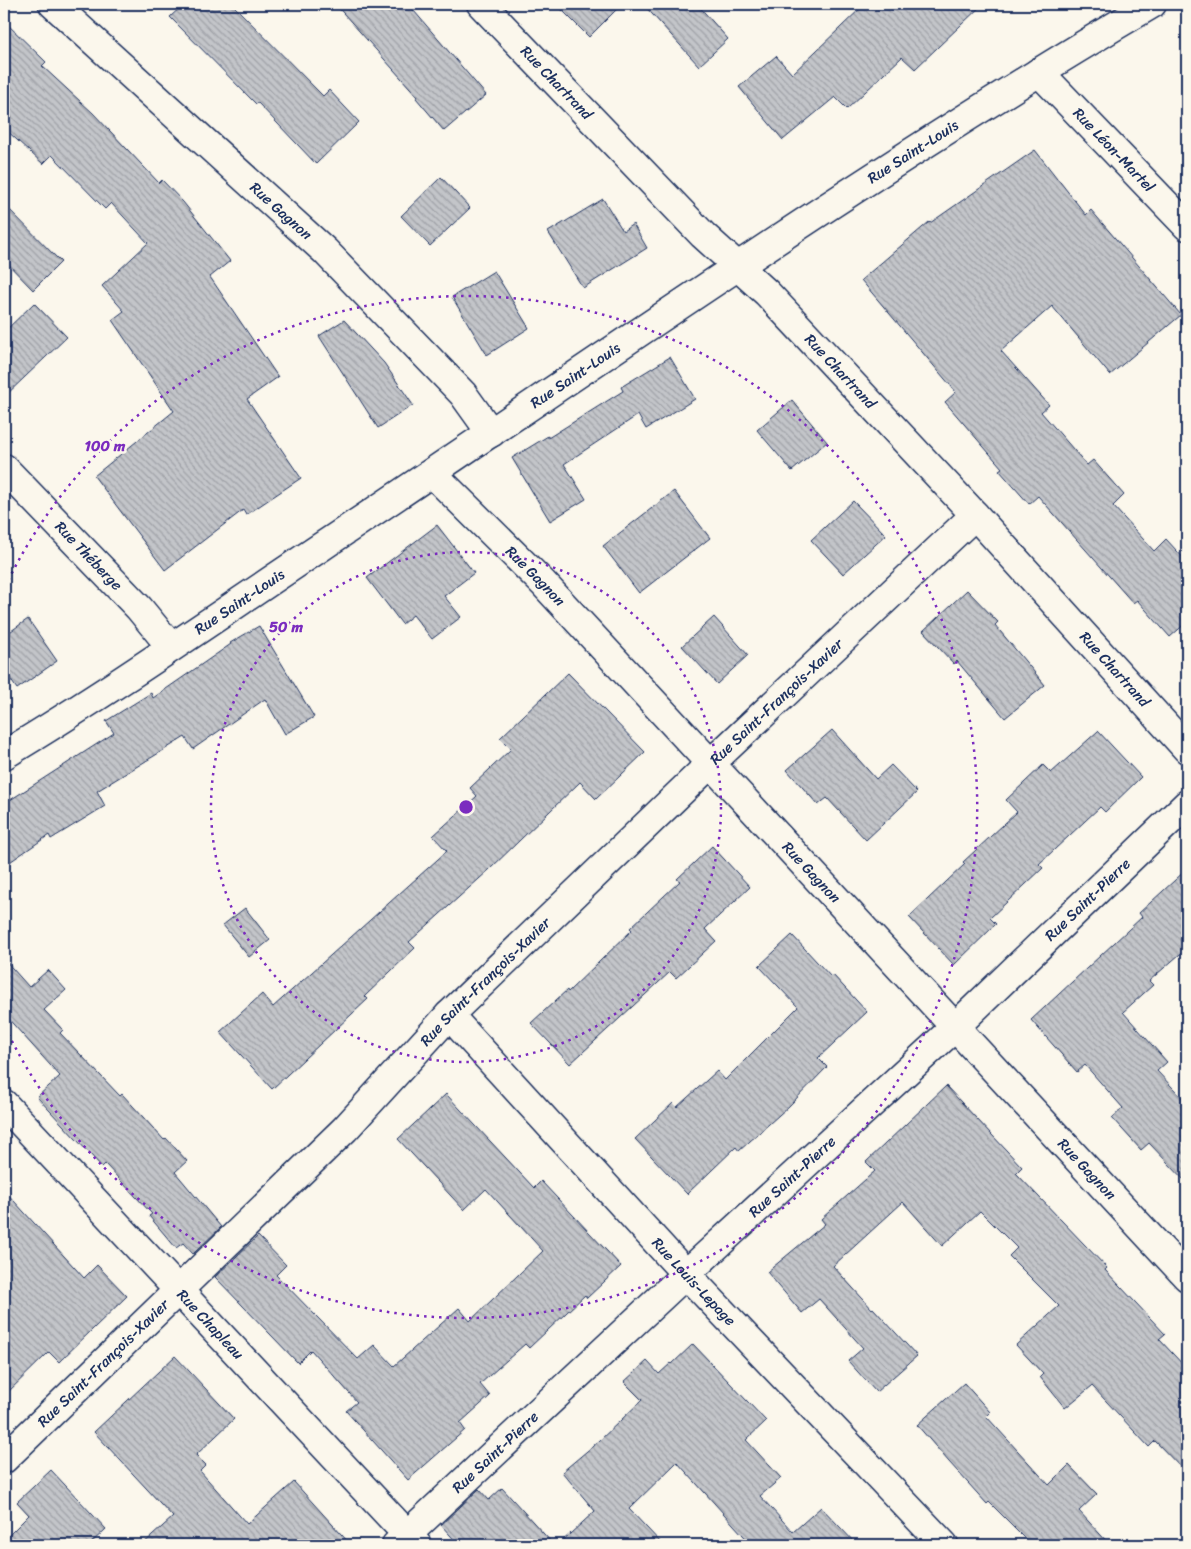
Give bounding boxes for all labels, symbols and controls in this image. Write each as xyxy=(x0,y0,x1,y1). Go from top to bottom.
street label: Rue Chartrand xyxy=(514,39,600,127)
street label: Rue Léon-Martel xyxy=(1066,101,1162,199)
street label: Rue Saint-Louis xyxy=(862,112,965,191)
street label: Rue Gagnon xyxy=(244,176,318,247)
street label: Rue Chartrand xyxy=(798,328,883,416)
street label: Rue Saint-Louis xyxy=(525,335,627,415)
text: 100 m xyxy=(85,433,126,459)
street label: Rue Théberge xyxy=(48,515,129,597)
street label: Rue Gagnon xyxy=(499,539,572,613)
street label: Rue Saint-Louis xyxy=(189,561,291,642)
text: 50 m xyxy=(269,614,304,640)
street label: Rue Chartrand xyxy=(1073,625,1157,714)
street label: Rue Saint-François-Xavier xyxy=(703,631,850,771)
centre of rings xyxy=(457,798,475,816)
street label: Rue Gagnon xyxy=(776,835,847,909)
street label: Rue Saint-Pierre xyxy=(1038,851,1137,948)
street label: Rue Saint-François-Xavier xyxy=(413,910,557,1052)
street label: Rue Saint-Pierre xyxy=(742,1129,842,1224)
street label: Rue Gagnon xyxy=(1051,1132,1123,1206)
street label: Rue Louis-Lepage xyxy=(645,1231,742,1332)
street label: Rue Chapleau xyxy=(171,1283,250,1366)
street label: Rue Saint-François-Xavier xyxy=(31,1292,176,1433)
street label: Rue Saint-Pierre xyxy=(446,1404,545,1500)

